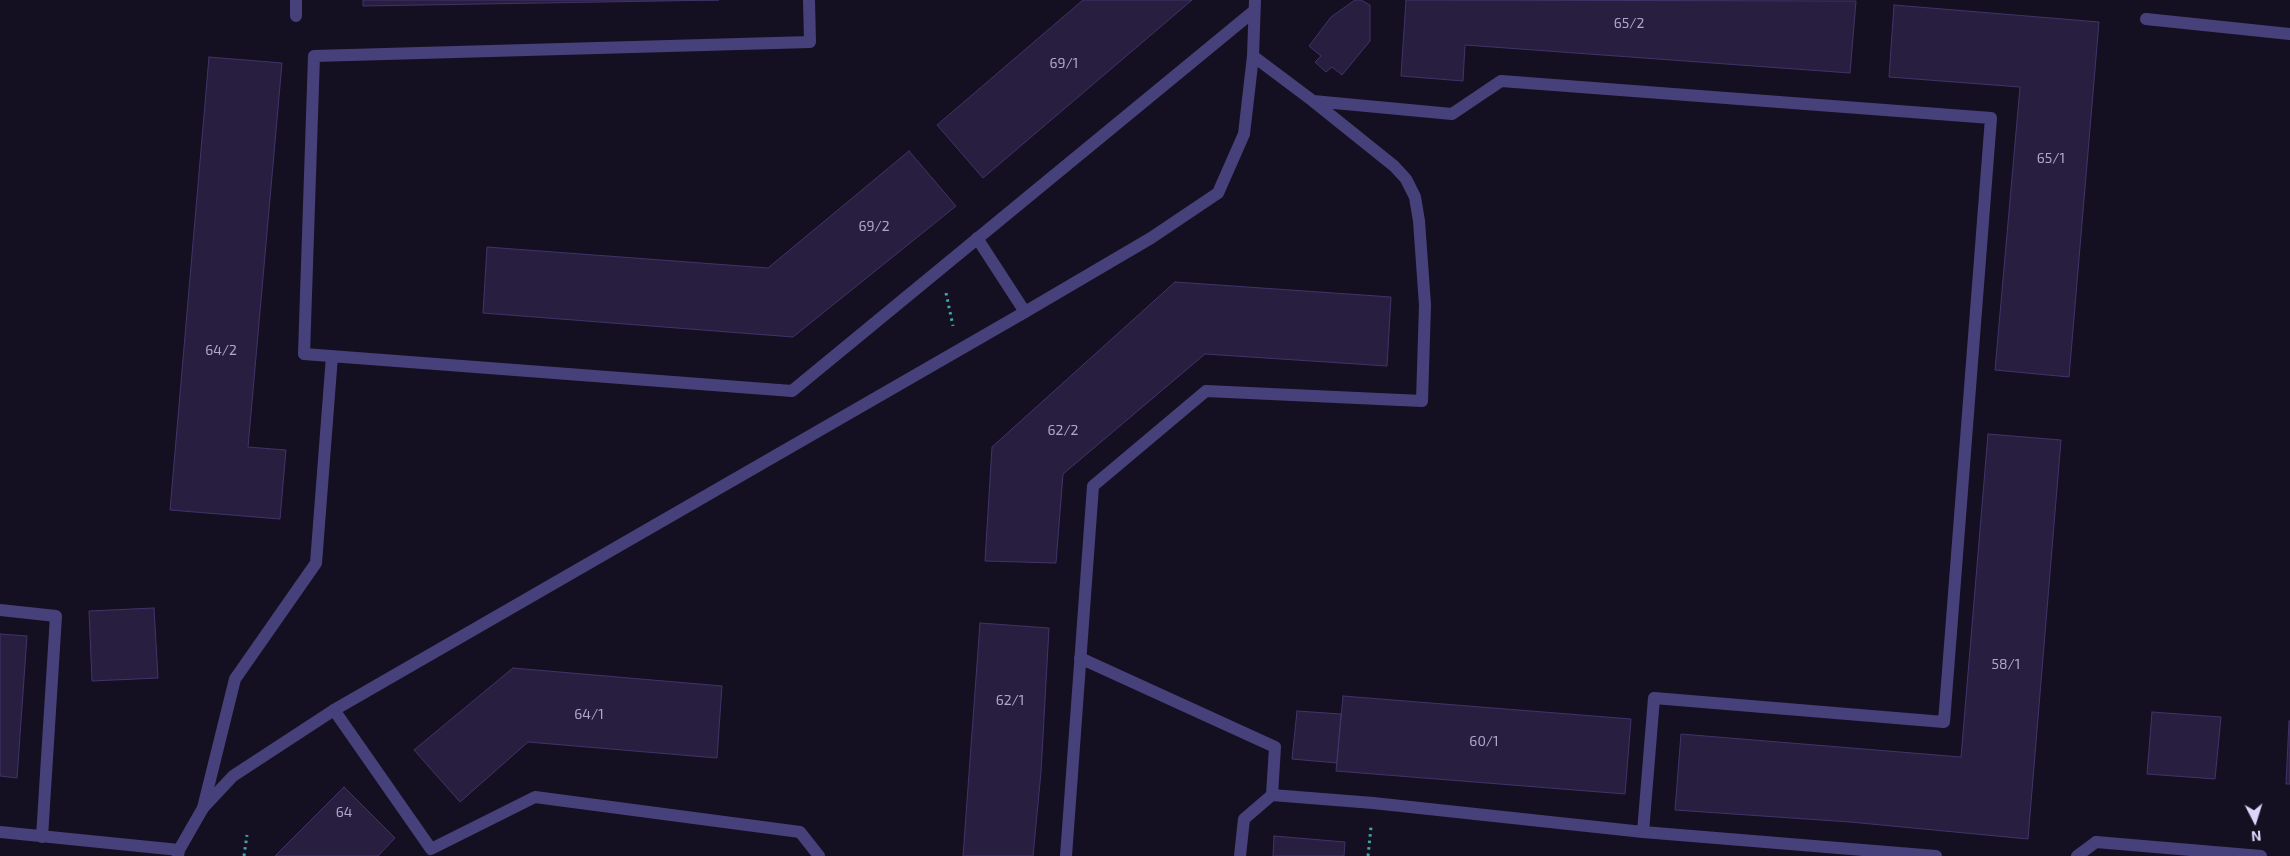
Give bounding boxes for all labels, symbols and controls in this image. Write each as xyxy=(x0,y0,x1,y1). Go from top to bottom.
house number: 65/2 xyxy=(1614,15,1644,31)
house number: 69/1 xyxy=(1050,55,1078,71)
house number: 65/1 xyxy=(2037,150,2065,166)
house number: 69/2 xyxy=(858,218,890,234)
house number: 64/2 xyxy=(205,342,237,358)
house number: 62/2 xyxy=(1048,422,1078,438)
house number: 58/1 xyxy=(1992,656,2020,672)
house number: 62/1 xyxy=(996,692,1024,708)
house number: 64/1 xyxy=(574,706,604,722)
house number: 60/1 xyxy=(1469,733,1499,749)
north arrow xyxy=(2230,796,2280,846)
house number: 64 xyxy=(336,804,352,820)
text: N xyxy=(2251,828,2262,845)

